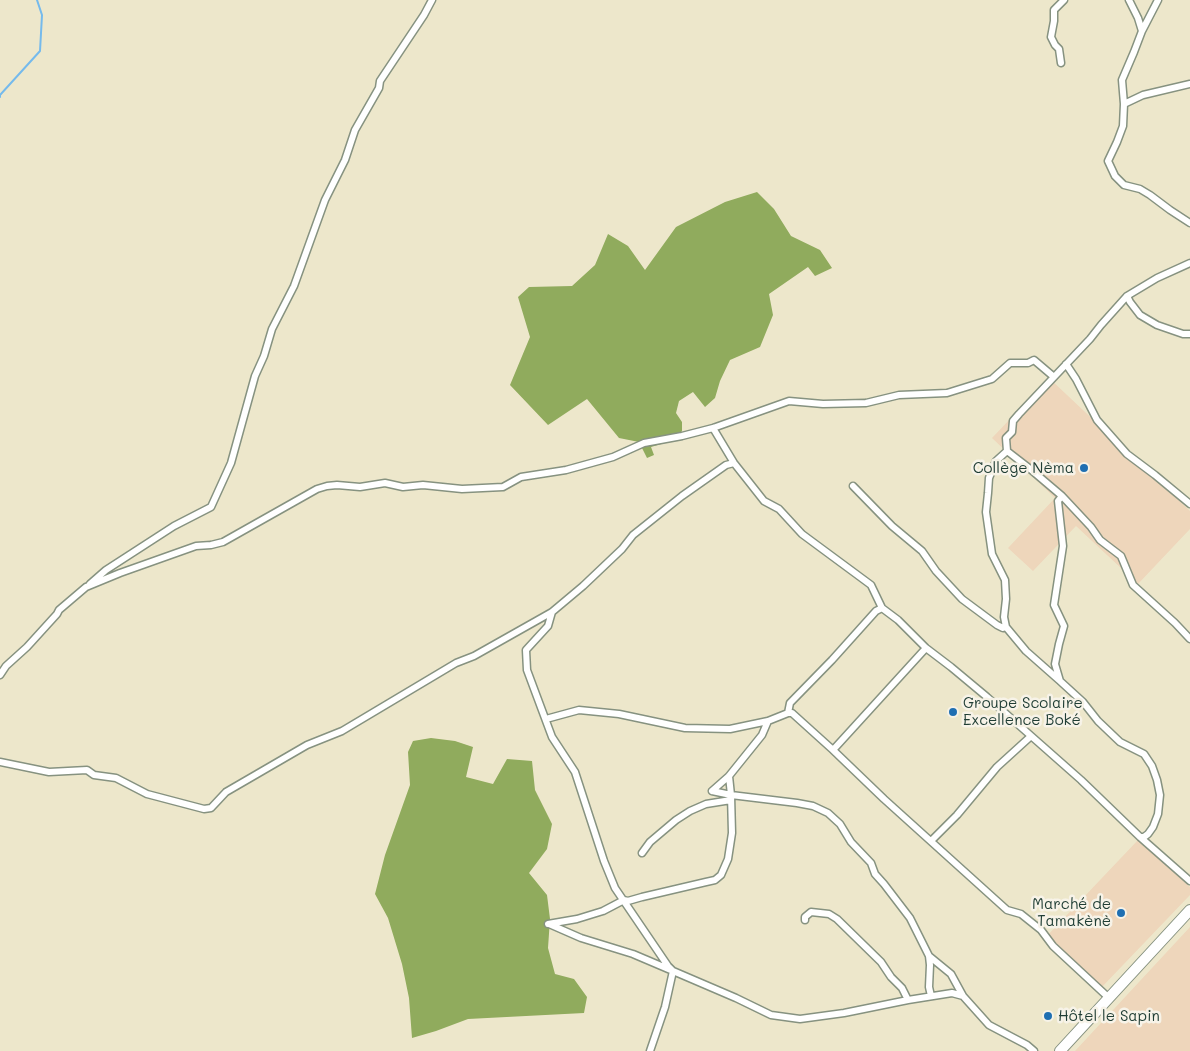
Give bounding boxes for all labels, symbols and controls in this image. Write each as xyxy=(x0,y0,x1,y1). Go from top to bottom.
place label: Collège Nèma xyxy=(973,459,1074,477)
marker: Collège Nèma xyxy=(1078,462,1090,474)
place label: Groupe Scolaire Excellence Boké xyxy=(963,694,1083,729)
marker: Groupe Scolaire Excellence Boké xyxy=(947,706,959,718)
place label: Marché de Tamakènè xyxy=(1032,895,1111,930)
marker: Marché de Tamakènè xyxy=(1115,907,1127,919)
place label: Hôtel le Sapin xyxy=(1058,1007,1160,1025)
marker: Hôtel le Sapin xyxy=(1042,1010,1054,1022)

